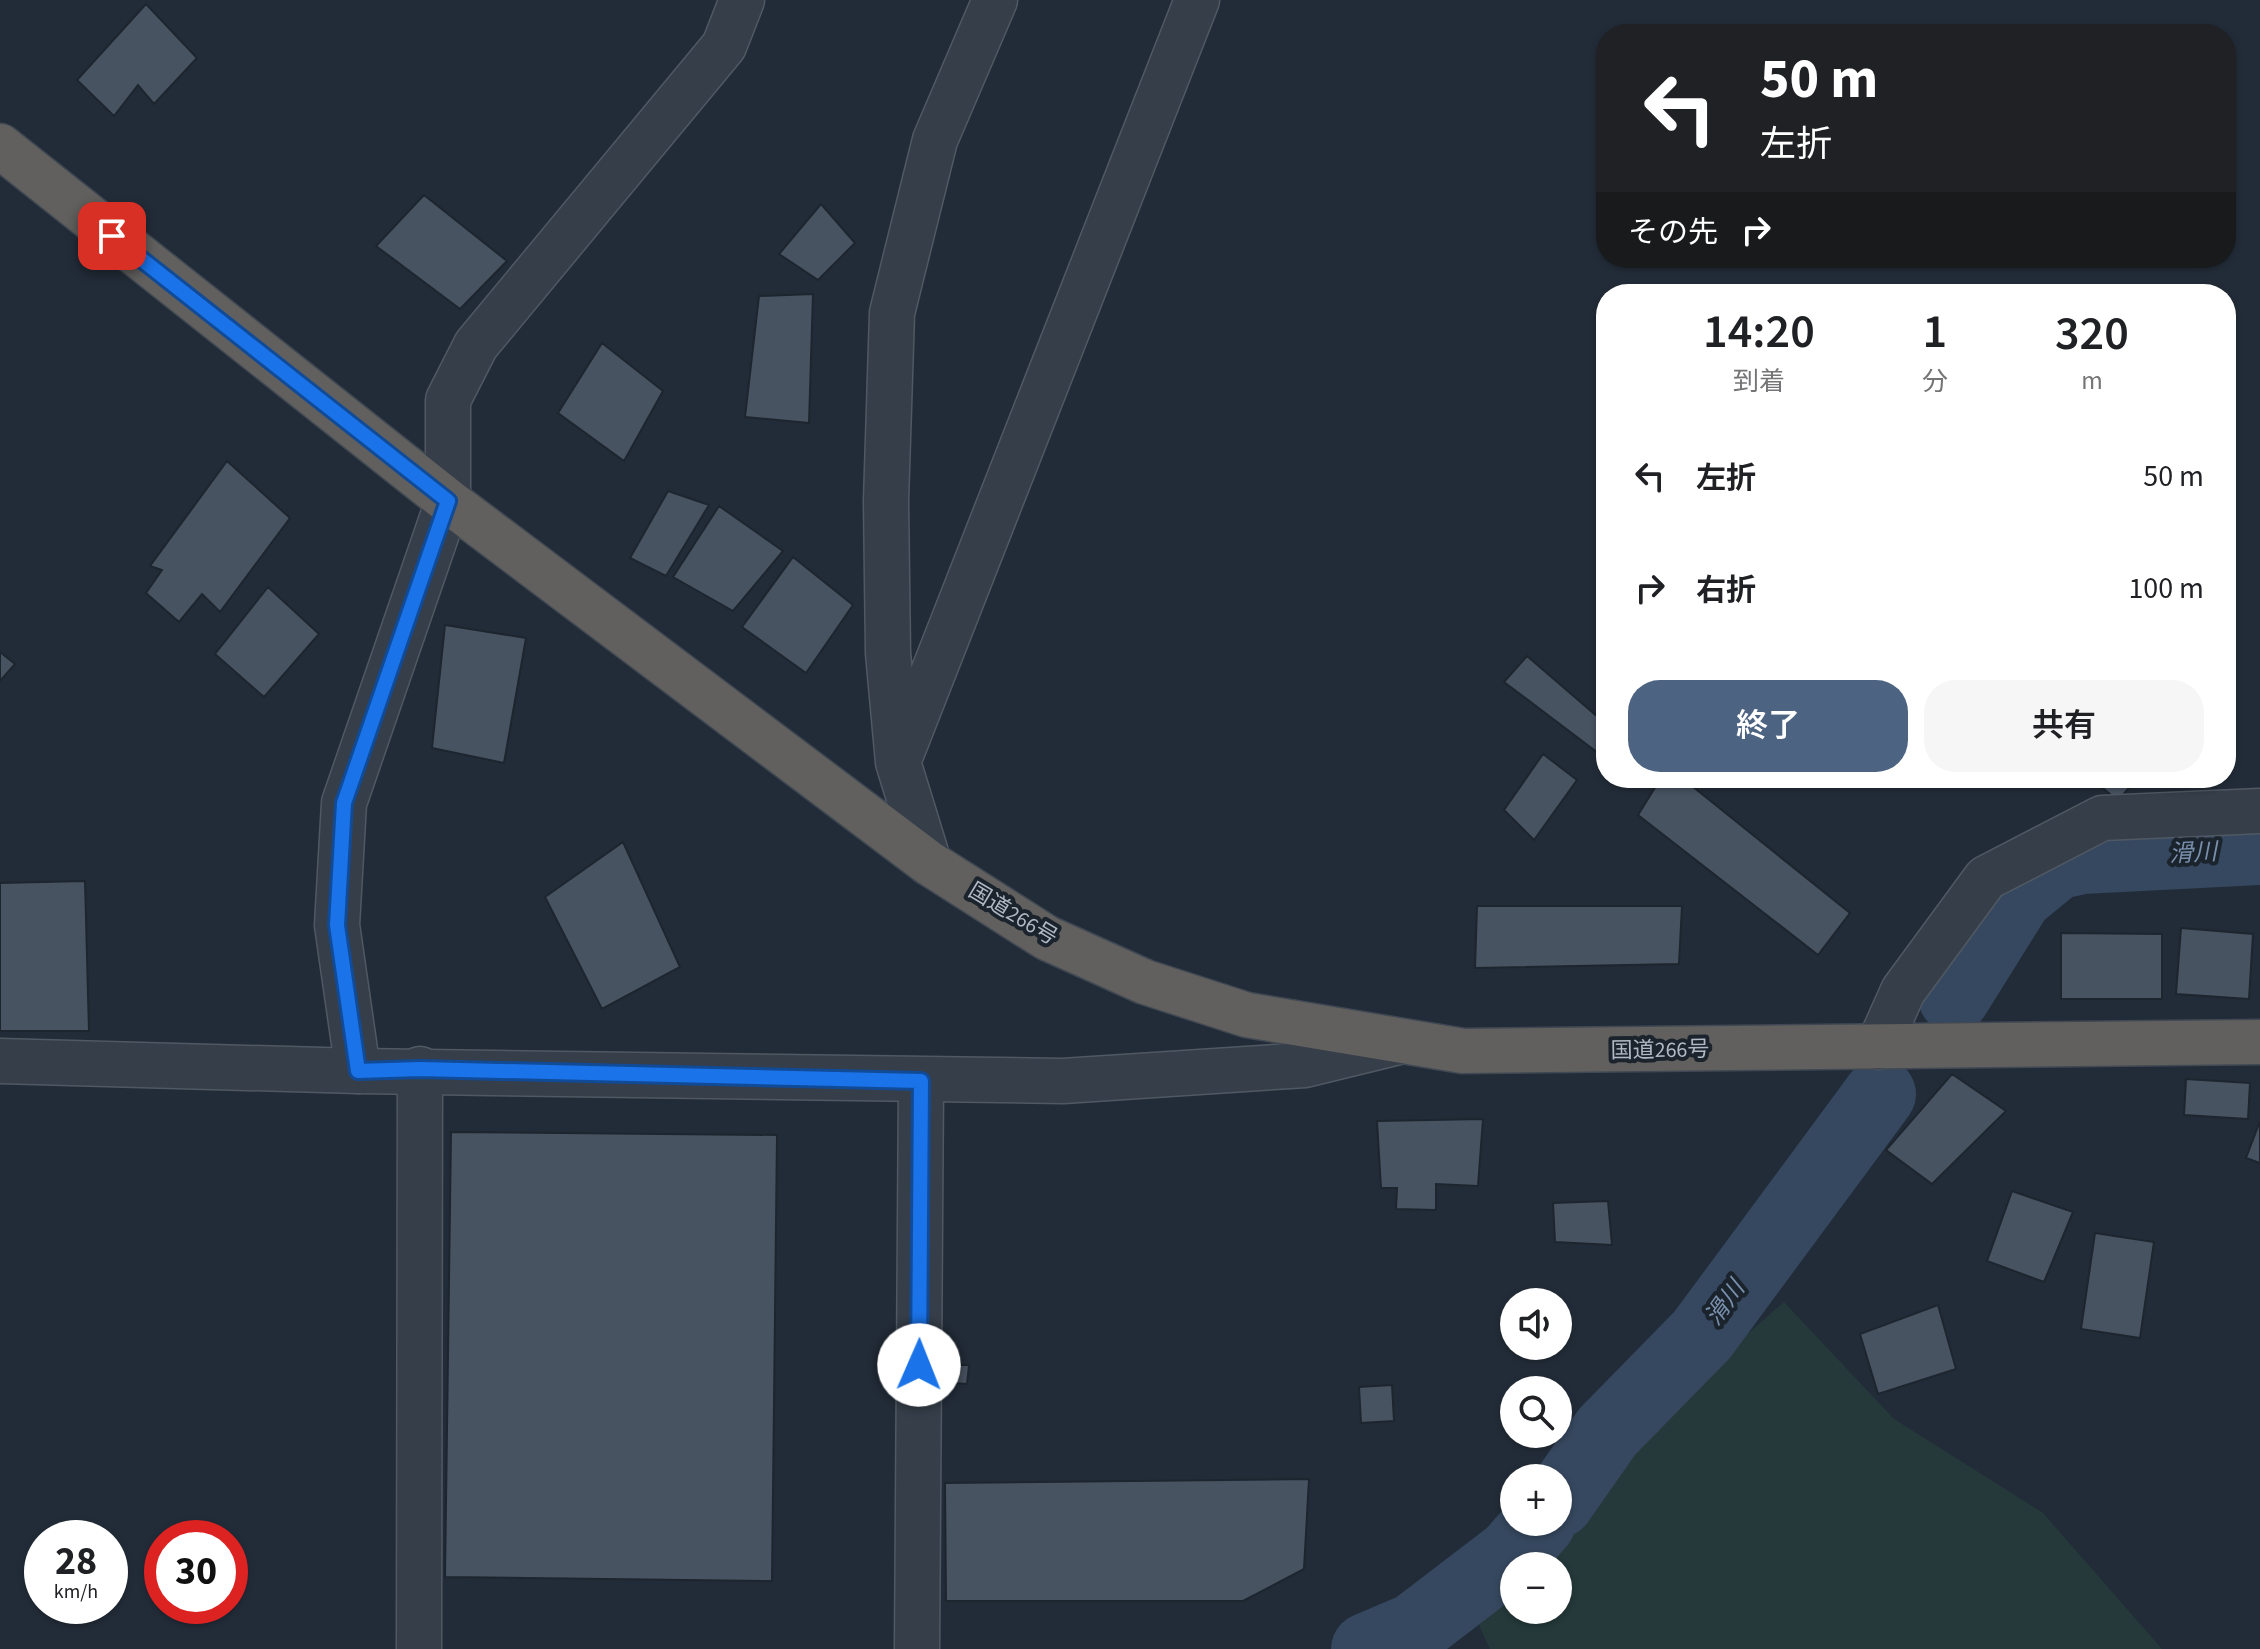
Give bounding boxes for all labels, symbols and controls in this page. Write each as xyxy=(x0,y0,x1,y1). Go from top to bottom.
text: 50 m xyxy=(1760,40,1878,119)
icon: left xyxy=(1628,56,1732,160)
text: 左折 xyxy=(1760,119,1832,170)
pin xyxy=(78,202,146,270)
icon: right xyxy=(1734,208,1778,252)
text: その先 xyxy=(1628,211,1718,254)
icon: arrive xyxy=(90,214,134,258)
text: 14:20 xyxy=(1703,298,1815,366)
text: 1 xyxy=(1923,298,1947,366)
text: 320 xyxy=(2055,300,2129,368)
text: m xyxy=(2081,362,2103,399)
text: 到着 xyxy=(1733,363,1785,400)
text: 分 xyxy=(1922,363,1948,400)
icon: left xyxy=(1628,454,1672,498)
text: 50 m xyxy=(2143,455,2204,498)
text: 左折 xyxy=(1696,457,1756,500)
icon: right xyxy=(1628,566,1672,610)
text: 100 m xyxy=(2128,567,2204,610)
text: 右折 xyxy=(1696,569,1756,612)
button: 終了 xyxy=(1628,680,1908,772)
button: 共有 xyxy=(1924,680,2204,772)
water label: 滑川 xyxy=(2168,834,2221,872)
street label: 国道266号 xyxy=(962,875,1064,953)
street label: 国道266号 xyxy=(1610,1033,1710,1067)
water label: 滑川 xyxy=(1697,1271,1755,1333)
map controls xyxy=(1500,1288,1572,1624)
button: sound xyxy=(1500,1288,1572,1360)
position arrow xyxy=(877,1323,961,1407)
button: search xyxy=(1500,1376,1572,1448)
button: + xyxy=(1500,1464,1572,1536)
speed limit sign: 30 xyxy=(144,1520,248,1624)
text: 28 xyxy=(55,1533,97,1590)
button: − xyxy=(1500,1552,1572,1624)
text: km/h xyxy=(54,1578,98,1606)

